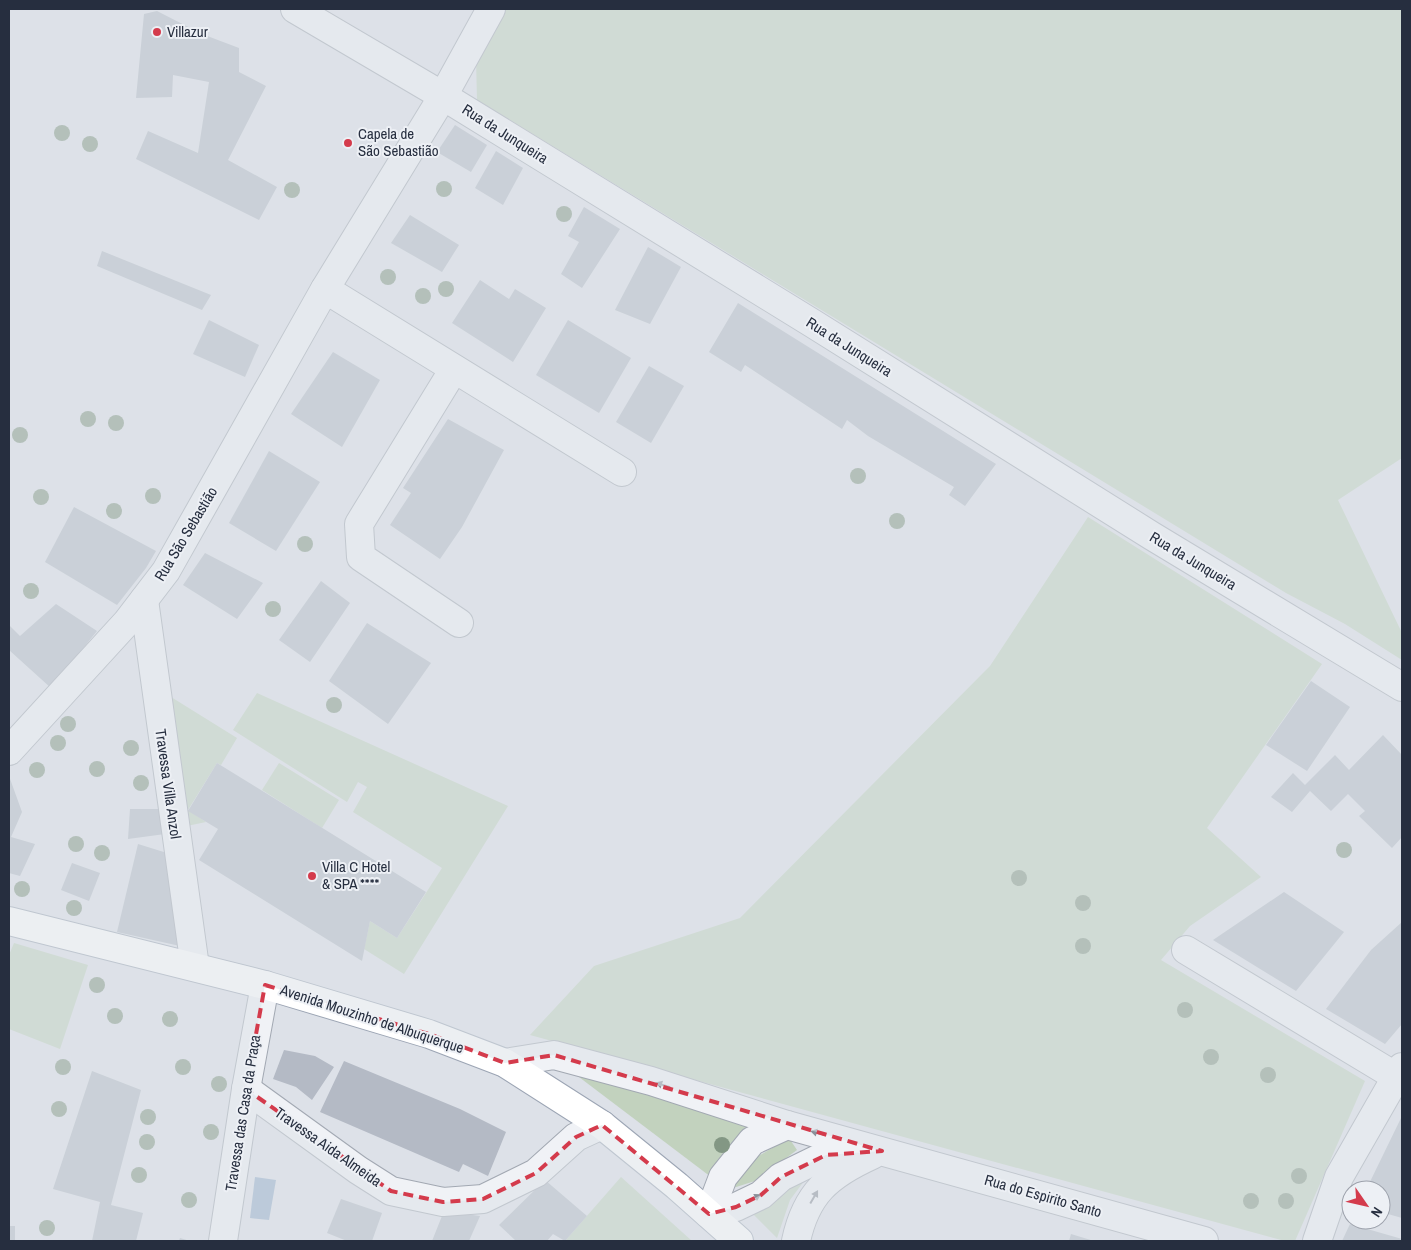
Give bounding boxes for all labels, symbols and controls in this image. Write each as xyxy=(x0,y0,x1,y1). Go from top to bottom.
place label: Villazur xyxy=(167,21,208,42)
marker: Villazur xyxy=(151,26,163,38)
street label: Rua da Junqueira xyxy=(458,99,552,168)
place label: Capela de São Sebastião xyxy=(358,123,439,161)
marker: Capela de São Sebastião xyxy=(342,137,354,149)
street label: Rua da Junqueira xyxy=(802,312,896,381)
street label: Rua São Sebastião xyxy=(149,482,222,585)
street label: Rua da Junqueira xyxy=(1146,526,1241,595)
street label: Travessa Villa Anzol xyxy=(150,728,187,840)
place label: Villa C Hotel & SPA **** xyxy=(322,856,390,894)
marker: Villa C Hotel & SPA **** xyxy=(306,870,318,882)
street label: Avenida Mouzinho de Albuquerque xyxy=(277,979,467,1058)
street label: Travessa das Casa da Praça xyxy=(220,1033,265,1193)
one-way arrow xyxy=(655,1080,670,1088)
street label: Travessa Aida Almeida xyxy=(271,1102,386,1191)
one-way arrow xyxy=(810,1129,825,1137)
street label: Rua do Espirito Santo xyxy=(982,1169,1104,1222)
north arrow xyxy=(1341,1180,1391,1230)
one-way arrow xyxy=(809,1190,818,1203)
one-way arrow xyxy=(747,1194,761,1202)
text: N xyxy=(1367,1204,1387,1221)

